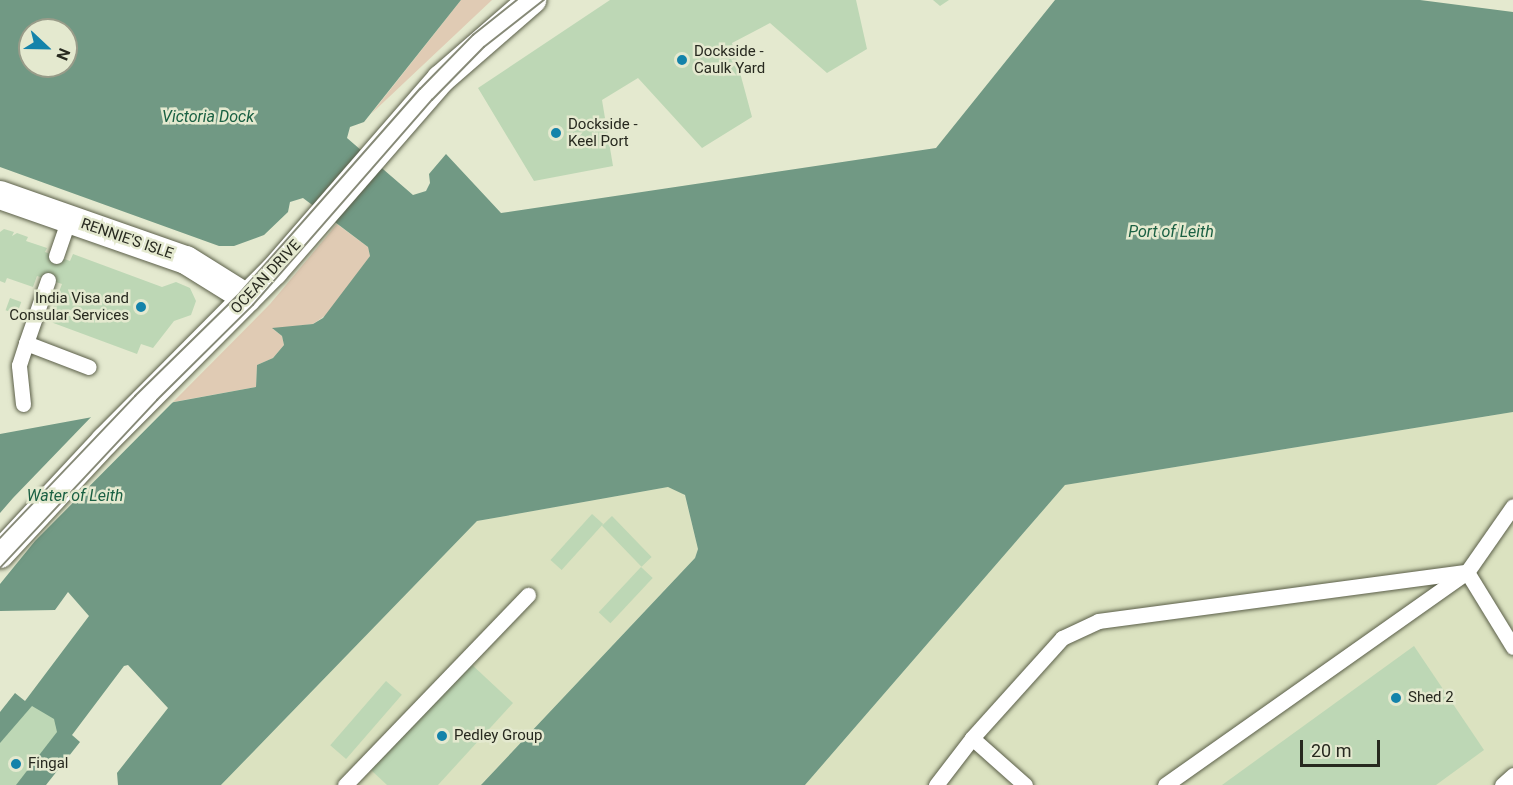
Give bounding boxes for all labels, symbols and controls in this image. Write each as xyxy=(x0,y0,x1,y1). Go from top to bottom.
north arrow xyxy=(18,18,78,78)
place label: Dockside - Caulk Yard xyxy=(694,42,765,77)
text: N xyxy=(52,45,74,63)
marker: Dockside - Caulk Yard xyxy=(675,53,689,67)
water label: Victoria Dock xyxy=(162,107,254,127)
place label: Dockside - Keel Port xyxy=(568,115,638,150)
marker: Dockside - Keel Port xyxy=(549,126,563,140)
street label: RENNIE'S ISLE xyxy=(78,215,176,263)
water label: Port of Leith xyxy=(1128,222,1214,242)
street label: OCEAN DRIVE xyxy=(227,236,305,318)
place label: India Visa and Consular Services xyxy=(9,289,129,324)
marker: India Visa and Consular Services xyxy=(134,300,148,314)
water label: Water of Leith xyxy=(27,486,123,506)
place label: Shed 2 xyxy=(1408,689,1454,707)
marker: Shed 2 xyxy=(1389,691,1403,705)
place label: Pedley Group xyxy=(454,727,543,745)
scale bar xyxy=(1303,728,1382,766)
marker: Pedley Group xyxy=(435,729,449,743)
text: 20 m xyxy=(1311,740,1351,761)
place label: Fingal xyxy=(28,755,68,773)
marker: Fingal xyxy=(9,757,23,771)

